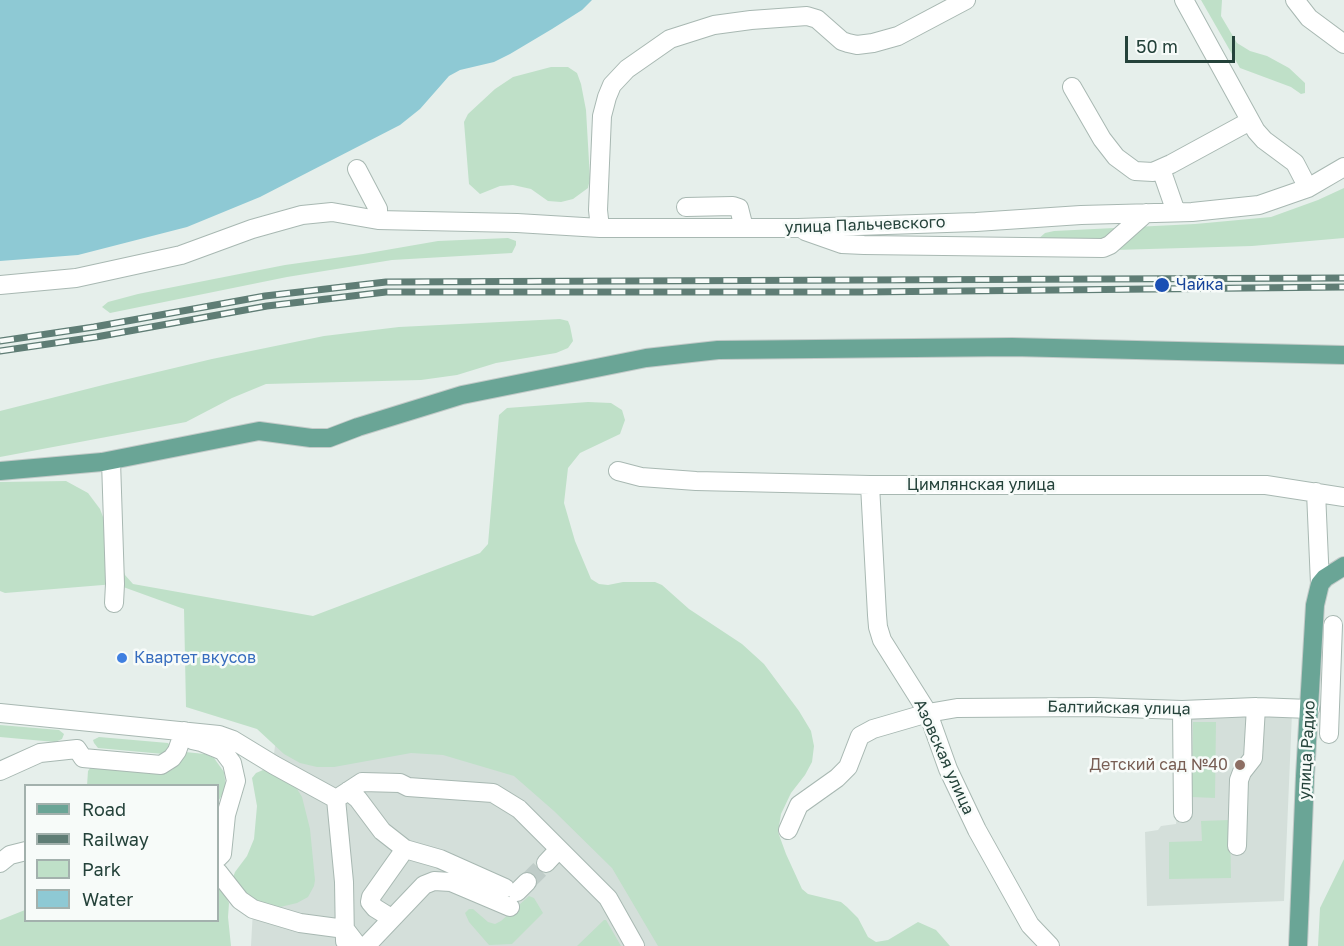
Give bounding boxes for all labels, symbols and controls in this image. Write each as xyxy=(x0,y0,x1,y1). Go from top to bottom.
scale bar xyxy=(1128,24,1238,62)
text: 50 m xyxy=(1136,35,1178,57)
street label: улица Пальчевского xyxy=(784,213,946,237)
place label: Чайка xyxy=(1176,275,1224,295)
marker: Чайка xyxy=(1153,276,1171,294)
street label: Цимлянская улица xyxy=(907,475,1055,495)
place label: Квартет вкусов xyxy=(134,648,256,668)
marker: Квартет вкусов xyxy=(115,651,129,665)
street label: Азовская улица xyxy=(910,696,978,818)
street label: Балтийская улица xyxy=(1047,697,1191,719)
street label: улица Радио xyxy=(1295,700,1319,800)
place label: Детский сад №40 xyxy=(1090,755,1228,775)
marker: Детский сад №40 xyxy=(1233,758,1247,772)
legend xyxy=(24,784,219,922)
text: Road xyxy=(82,798,126,820)
text: Railway xyxy=(82,828,149,850)
text: Park xyxy=(82,858,121,880)
text: Water xyxy=(82,888,133,910)

